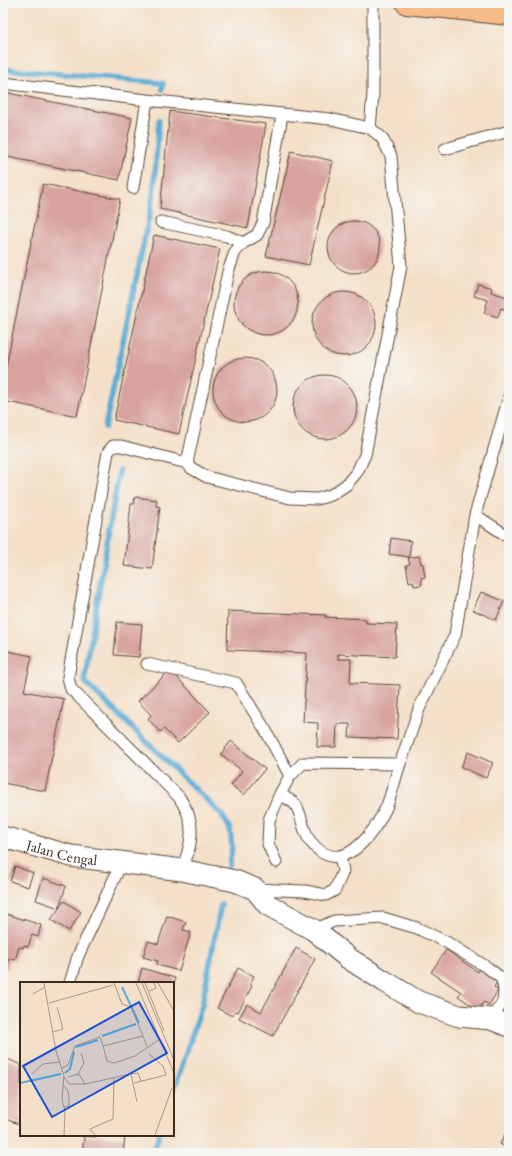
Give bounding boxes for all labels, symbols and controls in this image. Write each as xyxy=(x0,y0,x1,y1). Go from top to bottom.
street label: Jalan Cengal xyxy=(22,834,99,869)
inset map xyxy=(20,982,174,1136)

